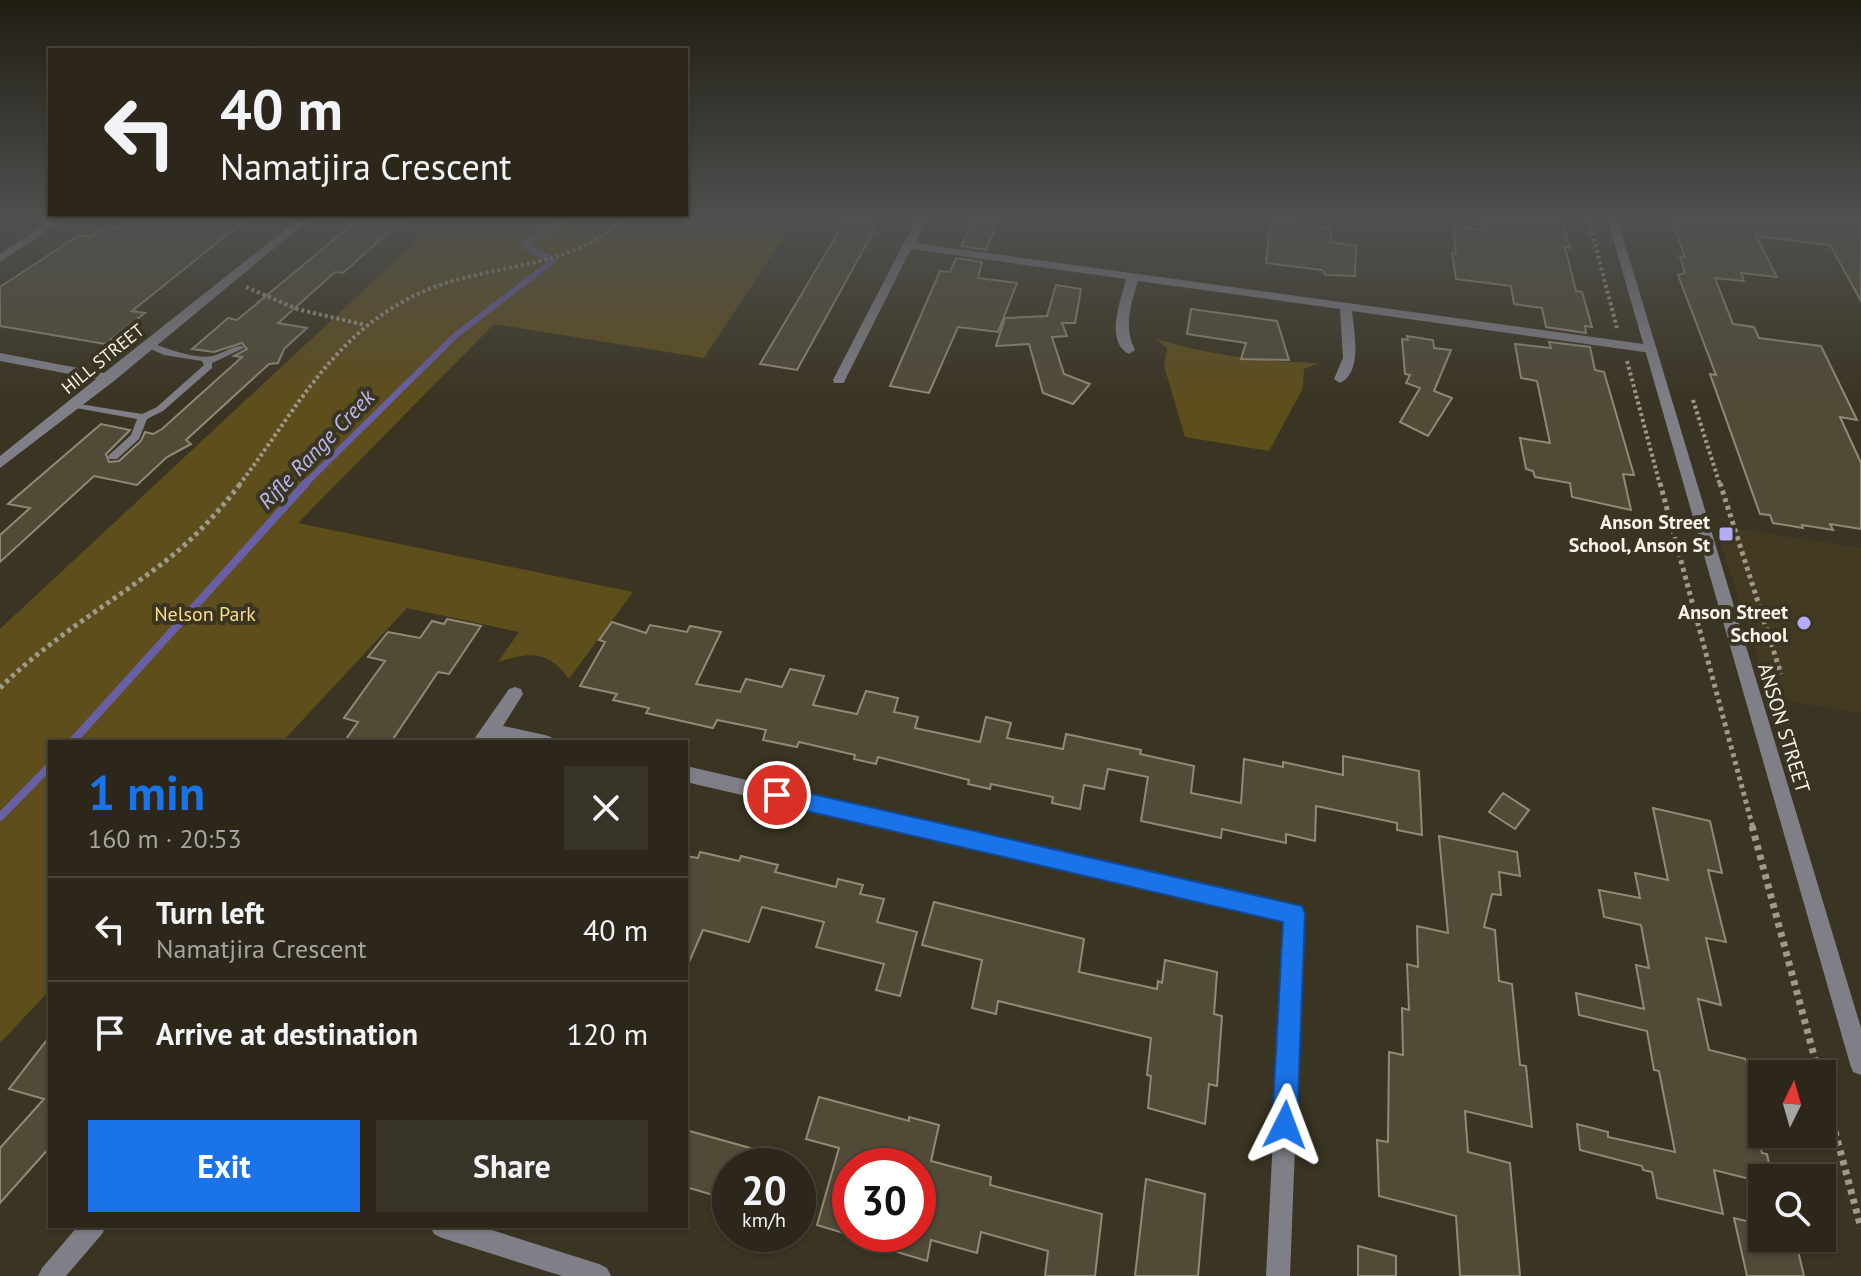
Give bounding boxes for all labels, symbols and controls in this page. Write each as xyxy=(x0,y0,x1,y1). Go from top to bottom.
text: 40 m xyxy=(220,73,343,145)
icon: left xyxy=(88,80,192,184)
text: Namatjira Crescent xyxy=(220,143,512,190)
street label: HILL STREET xyxy=(57,318,149,399)
water label: Rifle Range Creek xyxy=(252,383,381,515)
place label: Anson Street School, Anson St xyxy=(1569,509,1710,558)
marker: Anson Street School, Anson St xyxy=(1717,525,1735,543)
place label: Anson Street School xyxy=(1678,599,1788,648)
park label: Nelson Park xyxy=(154,601,256,627)
marker: Anson Street School xyxy=(1795,614,1813,632)
street label: ANSON STREET xyxy=(1752,660,1816,796)
text: 1 min xyxy=(88,761,205,823)
pin xyxy=(743,761,811,829)
button: close xyxy=(564,766,648,850)
icon: arrive xyxy=(755,773,799,817)
text: 160 m · 20:53 xyxy=(88,822,242,855)
text: Turn left xyxy=(156,893,264,932)
icon: left xyxy=(88,907,132,951)
text: 40 m xyxy=(583,910,648,949)
text: Namatjira Crescent xyxy=(156,932,367,965)
icon: arrive xyxy=(88,1011,132,1055)
text: Arrive at destination xyxy=(156,1014,418,1053)
text: 120 m xyxy=(567,1014,648,1053)
north arrow xyxy=(1748,1060,1836,1148)
map controls xyxy=(1748,1060,1836,1252)
position arrow xyxy=(1243,1083,1327,1167)
button: Exit xyxy=(88,1120,360,1212)
button: Share xyxy=(376,1120,648,1212)
speed limit sign: 30 xyxy=(832,1148,936,1252)
text: 20 xyxy=(741,1164,787,1216)
button: search xyxy=(1748,1164,1836,1252)
text: km/h xyxy=(742,1207,786,1233)

